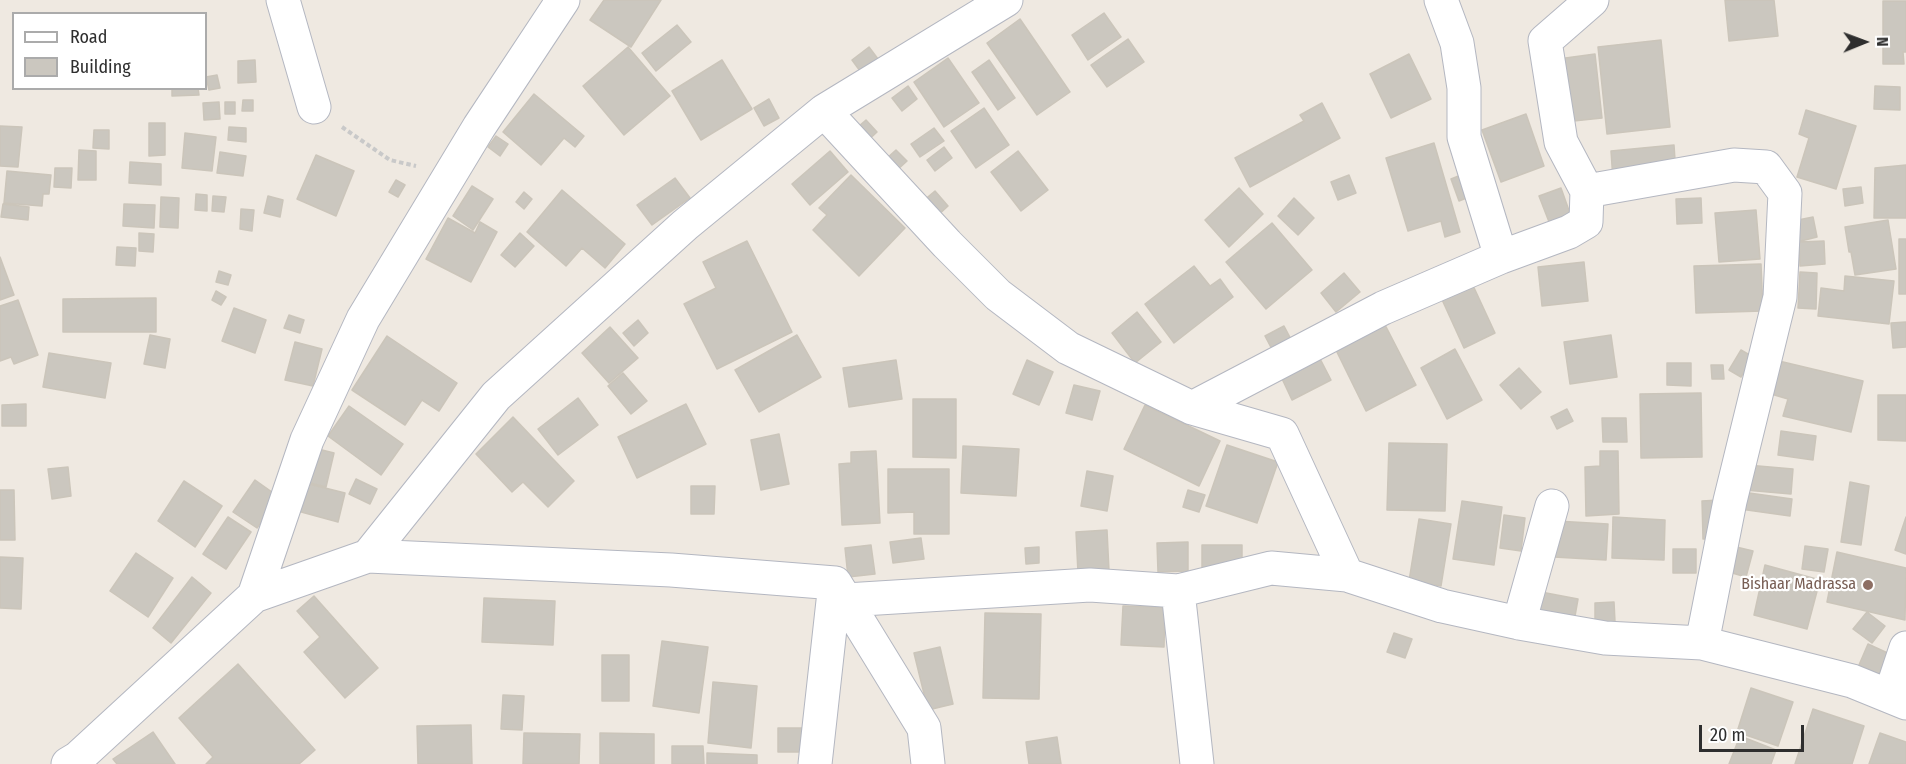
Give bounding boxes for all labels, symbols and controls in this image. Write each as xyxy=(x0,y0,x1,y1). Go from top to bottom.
legend xyxy=(12,12,207,90)
north arrow xyxy=(1834,12,1894,72)
text: Road xyxy=(70,26,107,48)
text: N xyxy=(1873,37,1892,47)
text: Building xyxy=(70,56,131,78)
place label: Bishaar Madrassa xyxy=(1741,575,1856,595)
marker: Bishaar Madrassa xyxy=(1861,578,1875,592)
scale bar xyxy=(1702,713,1807,751)
text: 20 m xyxy=(1710,724,1745,746)

